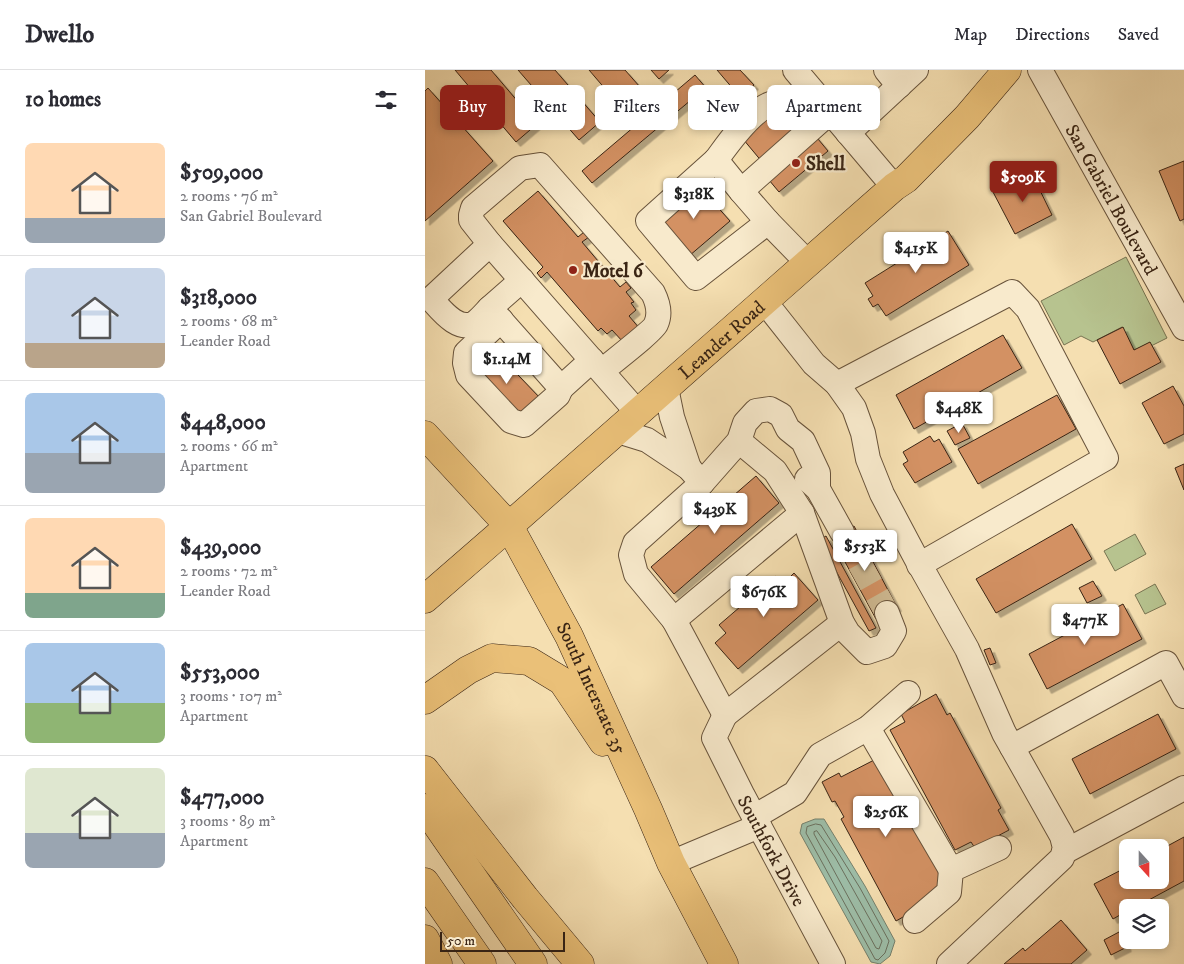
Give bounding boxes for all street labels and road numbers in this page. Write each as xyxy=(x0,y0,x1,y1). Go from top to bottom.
street label: San Gabriel Boulevard xyxy=(1060,121,1162,280)
street label: Leander Road xyxy=(674,296,770,384)
street label: South Interstate 35 xyxy=(551,619,632,758)
street label: Southfork Drive xyxy=(732,792,810,911)

